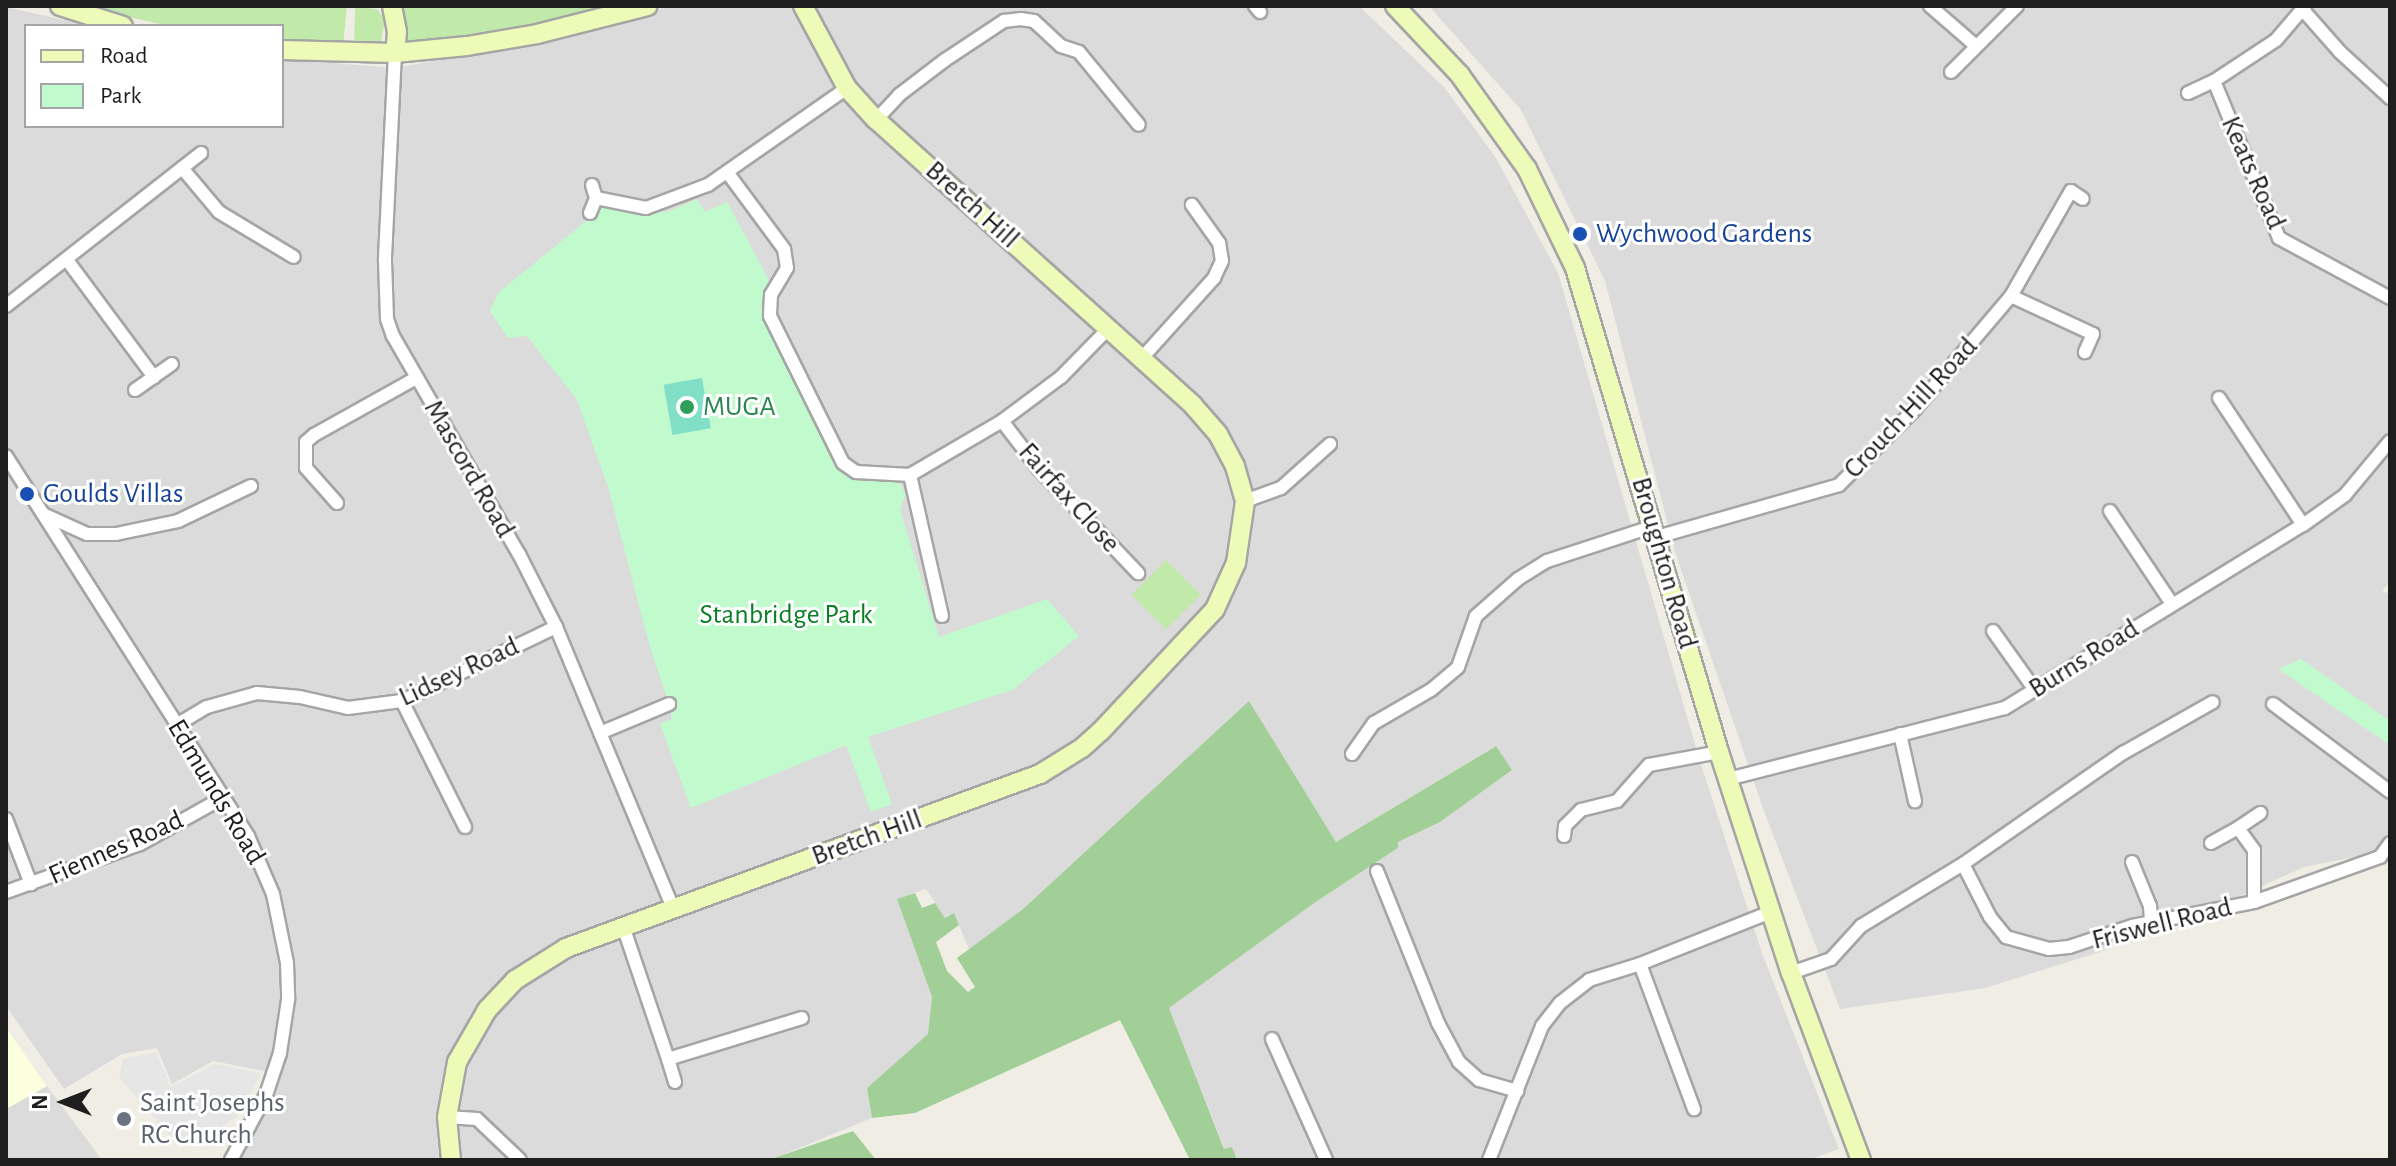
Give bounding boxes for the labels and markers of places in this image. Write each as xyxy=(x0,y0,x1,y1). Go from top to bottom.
place label: Wychwood Gardens xyxy=(1596,217,1812,251)
marker: Wychwood Gardens xyxy=(1571,225,1589,243)
place label: MUGA xyxy=(703,390,776,424)
marker: MUGA xyxy=(678,398,696,416)
place label: Goulds Villas xyxy=(43,477,183,511)
marker: Goulds Villas xyxy=(18,485,36,503)
place label: Saint Josephs RC Church xyxy=(140,1086,285,1152)
marker: Saint Josephs RC Church xyxy=(115,1110,133,1128)

